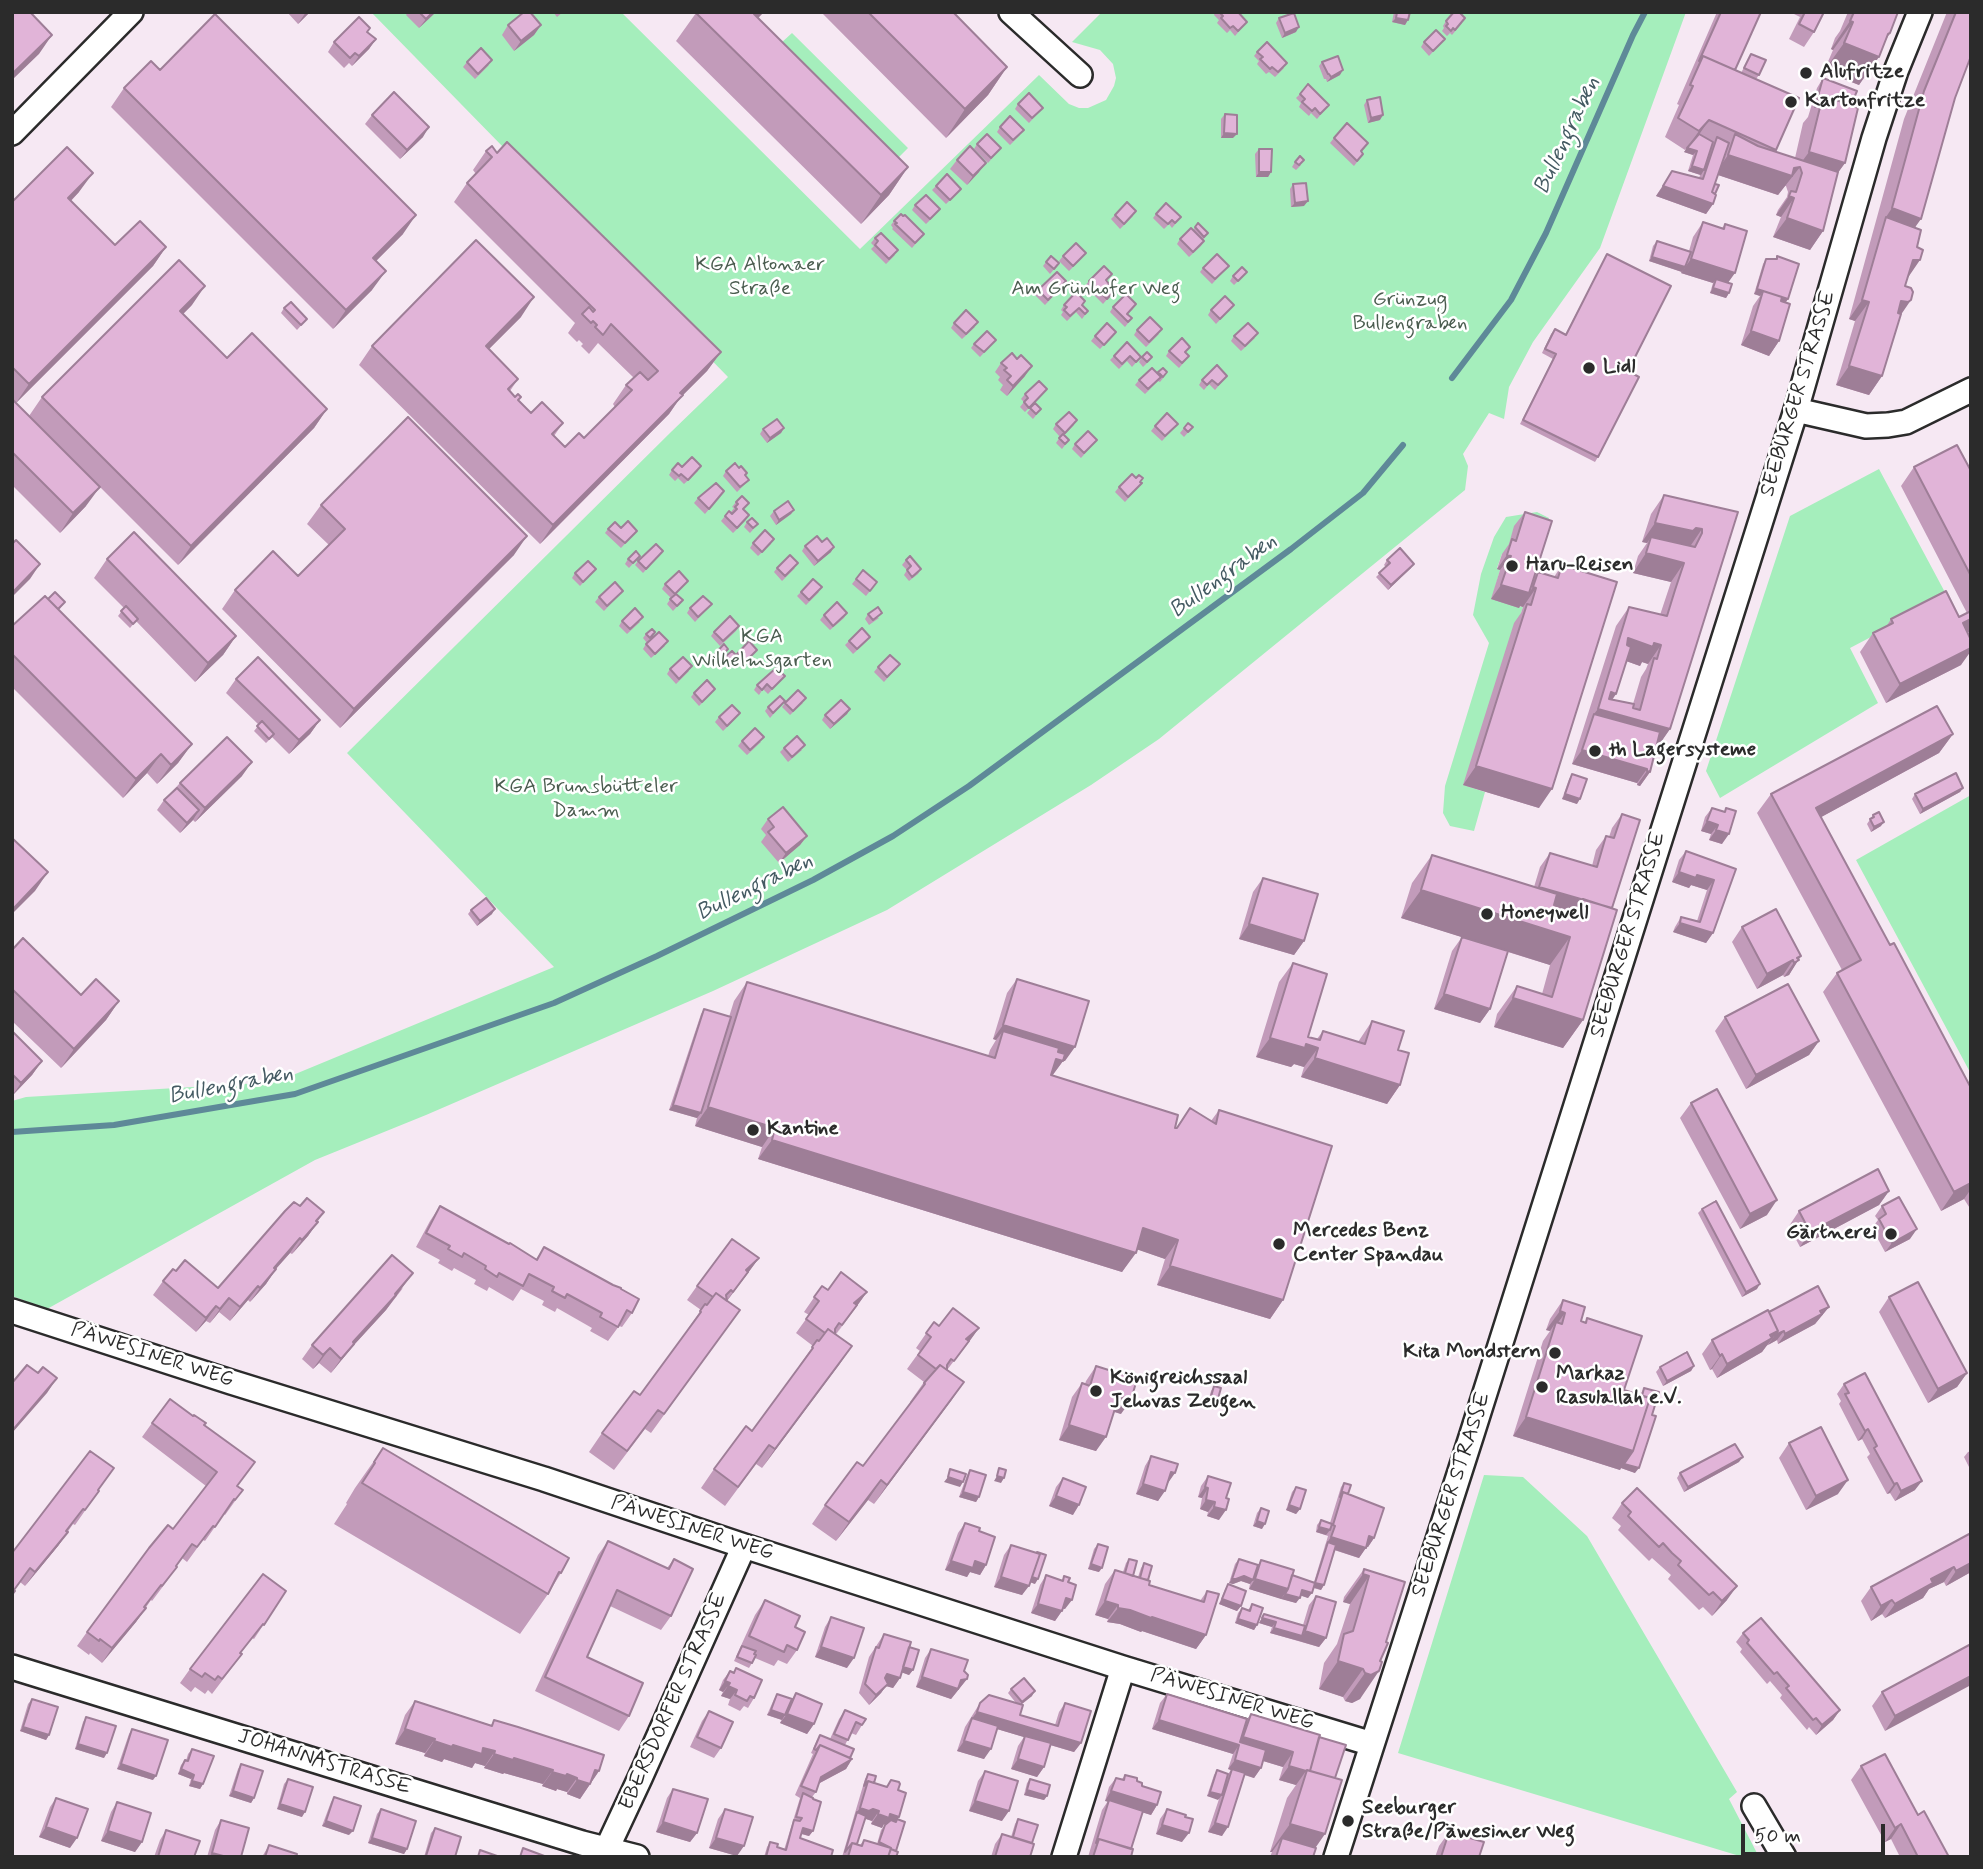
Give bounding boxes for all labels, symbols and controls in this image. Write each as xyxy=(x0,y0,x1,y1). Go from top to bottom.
place label: Alufritze xyxy=(1820,60,1904,86)
marker: Alufritze xyxy=(1798,65,1814,81)
water label: Bullengraben xyxy=(1529,73,1607,199)
place label: Kartonfritze xyxy=(1805,89,1925,115)
marker: Kartonfritze xyxy=(1783,94,1799,110)
park label: KGA Altonaer Straße xyxy=(695,253,825,303)
park label: Am Grünhofer Weg xyxy=(1011,277,1181,303)
park label: Grünzug Bullengraben xyxy=(1352,288,1468,338)
street label: SEEBURGER STRASSE xyxy=(1756,288,1842,500)
place label: Lidl xyxy=(1603,355,1635,381)
marker: Lidl xyxy=(1581,360,1597,376)
water label: Bullengraben xyxy=(1165,529,1283,625)
place label: Haru-Reisen xyxy=(1526,553,1634,579)
marker: Haru-Reisen xyxy=(1504,558,1520,574)
park label: KGA Wilhelmsgarten xyxy=(692,625,832,675)
place label: th Lagersysteme xyxy=(1609,738,1756,764)
marker: th Lagersysteme xyxy=(1587,743,1603,759)
park label: KGA Brunsbütteler Damm xyxy=(494,775,678,825)
street label: SEEBURGER STRASSE xyxy=(1586,829,1672,1041)
water label: Bullengraben xyxy=(692,848,818,928)
place label: Honeywell xyxy=(1501,901,1588,927)
marker: Honeywell xyxy=(1479,906,1495,922)
water label: Bullengraben xyxy=(166,1060,296,1112)
place label: Kantine xyxy=(767,1117,839,1143)
marker: Kantine xyxy=(745,1122,761,1138)
place label: Mercedes Benz Center Spandau xyxy=(1293,1219,1443,1269)
place label: Gärtnerei xyxy=(1786,1221,1877,1247)
marker: Gärtnerei xyxy=(1883,1226,1899,1242)
marker: Mercedes Benz Center Spandau xyxy=(1271,1236,1287,1252)
street label: PÄWESINER WEG xyxy=(67,1318,237,1394)
place label: Kita Mondstern xyxy=(1403,1340,1541,1366)
marker: Kita Mondstern xyxy=(1547,1345,1563,1361)
place label: Markaz Rasulallah e.V. xyxy=(1556,1362,1681,1412)
place label: Königreichssaal Jehovas Zeugen xyxy=(1110,1366,1255,1416)
marker: Markaz Rasulallah e.V. xyxy=(1534,1379,1550,1395)
marker: Königreichssaal Jehovas Zeugen xyxy=(1088,1383,1104,1399)
street label: SEEBURGER STRASSE xyxy=(1407,1389,1497,1601)
street label: PÄWESINER WEG xyxy=(607,1491,777,1567)
street label: EBERSDORFER STRASSE xyxy=(615,1589,733,1815)
street label: PÄWESINER WEG xyxy=(1147,1663,1317,1737)
street label: JOHANNASTRASSE xyxy=(234,1725,414,1801)
place label: Seeburger Straße/Päwesiner Weg xyxy=(1362,1796,1575,1846)
scale bar xyxy=(1745,1810,1888,1854)
marker: Seeburger Straße/Päwesiner Weg xyxy=(1340,1813,1356,1829)
text: 50 m xyxy=(1754,1822,1801,1850)

